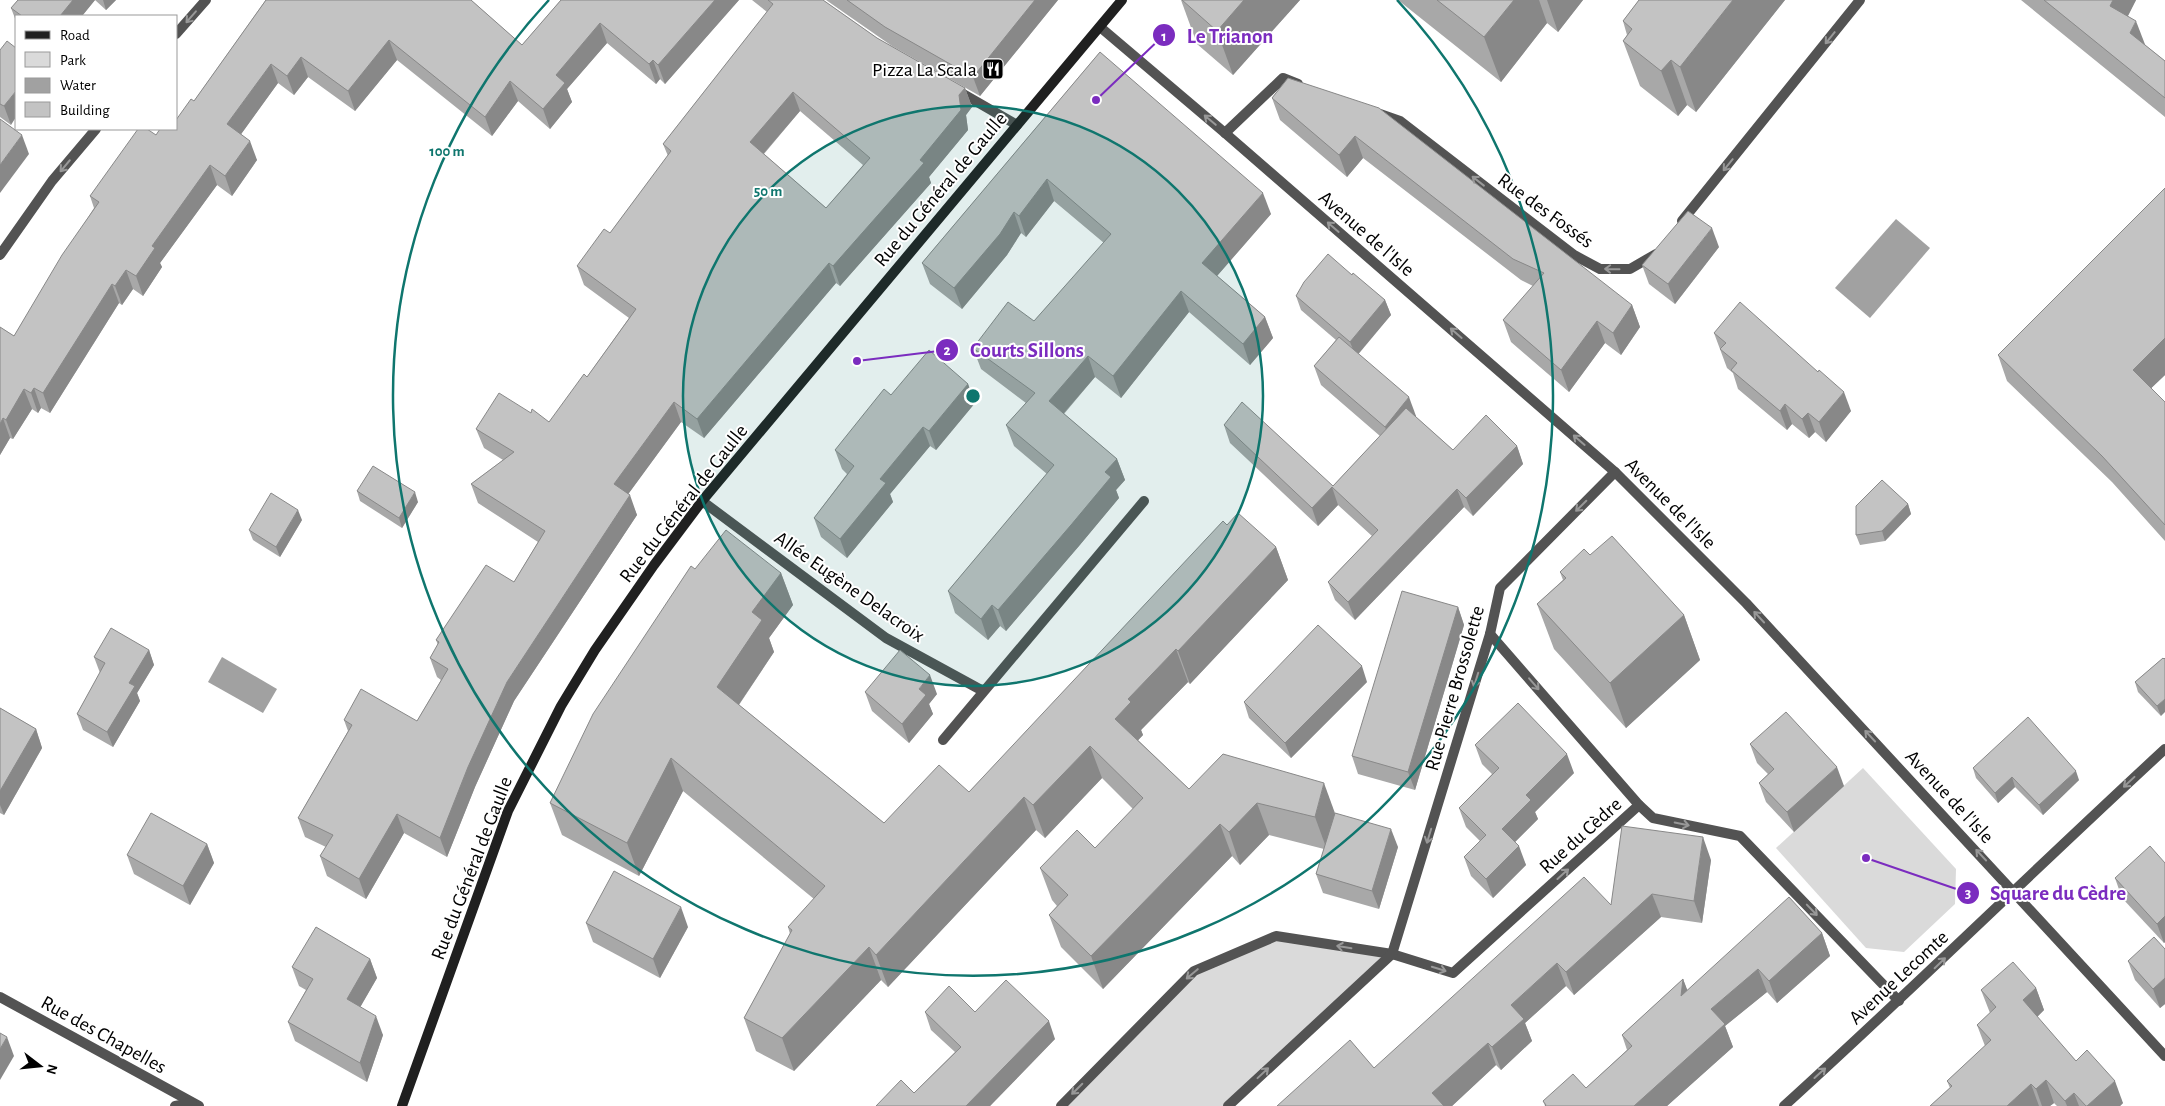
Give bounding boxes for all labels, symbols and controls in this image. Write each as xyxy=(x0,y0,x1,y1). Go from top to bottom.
one-way arrow xyxy=(186,10,197,23)
legend xyxy=(15,15,178,130)
callout: Le Trianon xyxy=(1152,17,1284,53)
text: Le Trianon xyxy=(1187,26,1273,47)
text: Road xyxy=(60,28,90,43)
text: 1 xyxy=(1161,29,1167,44)
one-way arrow xyxy=(1824,31,1835,44)
text: Park xyxy=(60,53,86,68)
restaurant icon: Pizza La Scala xyxy=(981,57,1005,81)
place label: Pizza La Scala xyxy=(872,60,977,80)
text: Water xyxy=(60,78,96,93)
text: Building xyxy=(60,103,110,118)
street label: Rue du Général de Gaulle xyxy=(871,109,1011,271)
one-way arrow xyxy=(1204,115,1217,126)
text: 100 m xyxy=(429,144,465,159)
one-way arrow xyxy=(1722,158,1733,171)
one-way arrow xyxy=(59,159,70,172)
street label: Rue des Fossés xyxy=(1494,170,1597,252)
one-way arrow xyxy=(1472,176,1485,187)
text: 50 m xyxy=(754,184,782,199)
street label: Avenue de l'Isle xyxy=(1315,187,1418,280)
one-way arrow xyxy=(1327,222,1340,233)
one-way arrow xyxy=(1605,264,1621,274)
one-way arrow xyxy=(1449,328,1462,339)
callout: Courts Sillons xyxy=(935,332,1094,368)
text: Courts Sillons xyxy=(970,340,1084,361)
text: 2 xyxy=(943,343,951,358)
centre of rings xyxy=(964,387,982,405)
street label: Rue du Général de Gaulle xyxy=(616,421,752,586)
one-way arrow xyxy=(1572,434,1585,445)
street label: Avenue de l'Isle xyxy=(1621,454,1720,553)
one-way arrow xyxy=(1575,500,1587,512)
street label: Allée Eugène Delacroix xyxy=(771,528,928,646)
street label: Rue Pierre Brossolette xyxy=(1422,604,1488,773)
one-way arrow xyxy=(1753,610,1765,623)
one-way arrow xyxy=(1471,672,1481,688)
one-way arrow xyxy=(1528,677,1540,690)
one-way arrow xyxy=(1864,729,1876,742)
street label: Avenue de l'Isle xyxy=(1901,746,1997,847)
street label: Rue du Général de Gaulle xyxy=(428,774,516,963)
one-way arrow xyxy=(2123,776,2136,788)
street label: Rue du Cèdre xyxy=(1536,794,1625,877)
one-way arrow xyxy=(1673,819,1689,829)
one-way arrow xyxy=(1423,827,1433,843)
one-way arrow xyxy=(1975,848,1987,861)
one-way arrow xyxy=(1556,868,1569,880)
callout: Square du Cèdre xyxy=(1955,875,2136,911)
text: Square du Cèdre xyxy=(1990,883,2126,904)
text: 3 xyxy=(1965,886,1971,901)
one-way arrow xyxy=(1806,904,1818,916)
street label: Avenue Lecomte xyxy=(1845,927,1952,1029)
one-way arrow xyxy=(1337,941,1353,951)
one-way arrow xyxy=(1933,957,1946,969)
one-way arrow xyxy=(1431,964,1447,974)
one-way arrow xyxy=(1185,969,1198,980)
street label: Rue des Chapelles xyxy=(38,992,169,1077)
north arrow xyxy=(15,1041,65,1091)
text: N xyxy=(43,1063,60,1076)
one-way arrow xyxy=(1257,1067,1270,1079)
one-way arrow xyxy=(1814,1067,1827,1079)
one-way arrow xyxy=(1071,1083,1083,1096)

